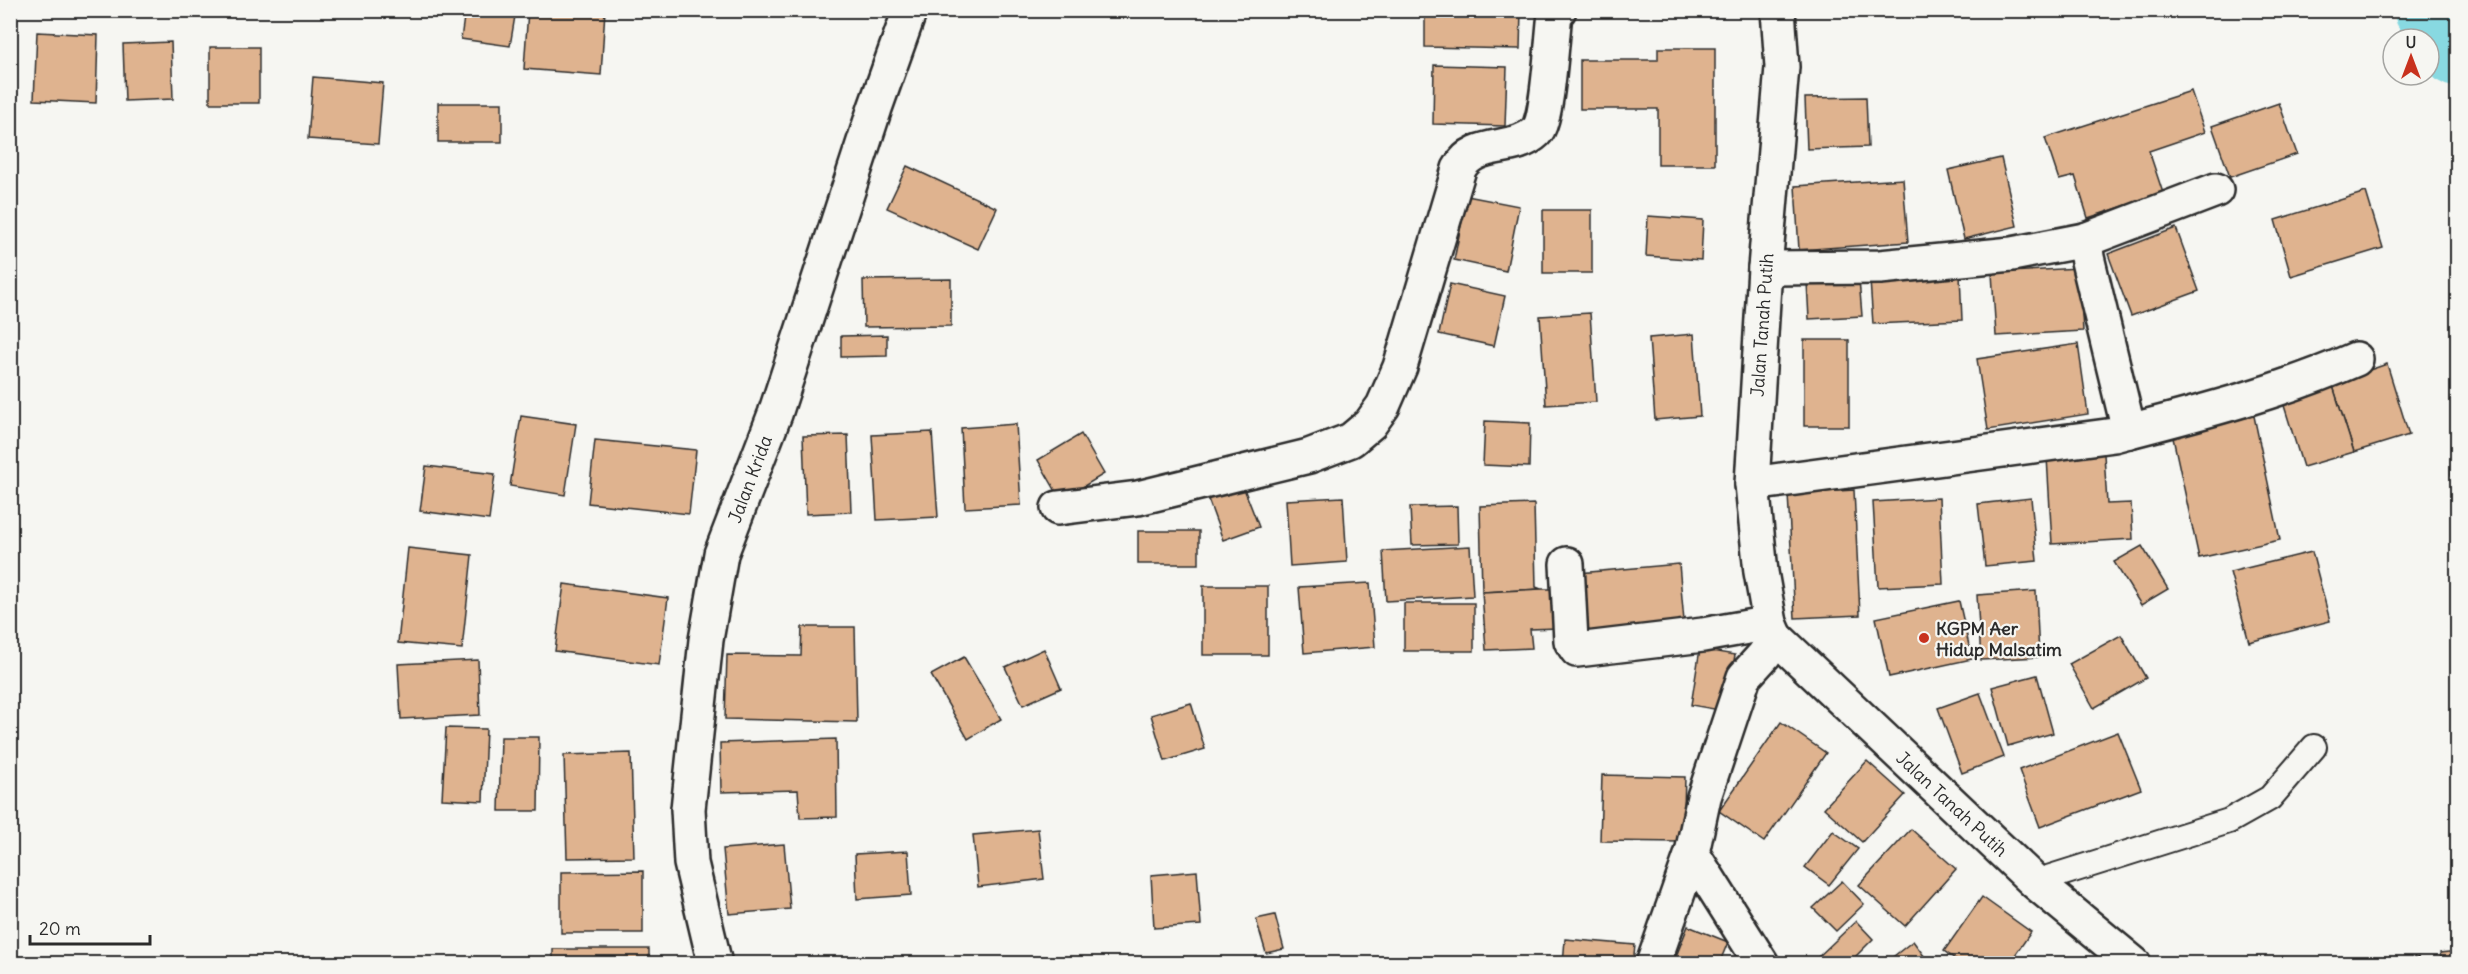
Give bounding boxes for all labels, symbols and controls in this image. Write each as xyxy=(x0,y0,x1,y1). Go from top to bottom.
north arrow xyxy=(2381,27,2441,87)
text: U xyxy=(2406,32,2416,52)
street label: Jalan Tanah Putih xyxy=(1746,252,1778,398)
street label: Jalan Krida xyxy=(723,432,777,526)
place label: KGPM Aer Hidup Malsatim xyxy=(1936,617,2062,661)
marker: KGPM Aer Hidup Malsatim xyxy=(1917,631,1931,645)
street label: Jalan Tanah Putih xyxy=(1891,746,2013,862)
scale bar xyxy=(30,908,150,946)
text: 20 m xyxy=(39,917,81,940)

